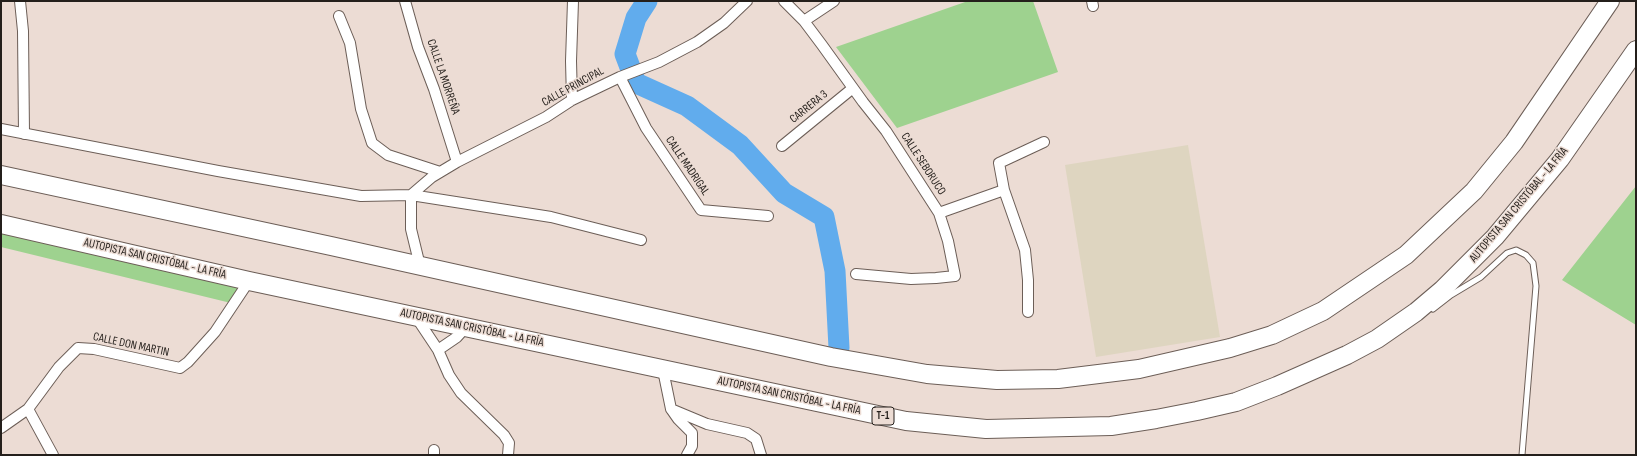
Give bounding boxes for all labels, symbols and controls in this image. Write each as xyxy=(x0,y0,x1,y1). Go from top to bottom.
street label: CALLE LA MORREÑA xyxy=(423,37,463,117)
street label: CALLE PRINCIPAL xyxy=(540,64,606,110)
street label: CARRERA 3 xyxy=(787,87,831,127)
street label: CALLE SEBORUCO xyxy=(898,130,948,198)
street label: CALLE MADRIGAL xyxy=(662,134,712,198)
street label: AUTOPISTA SAN CRISTÓBAL - LA FRÍA xyxy=(1467,145,1571,265)
street label: AUTOPISTA SAN CRISTÓBAL - LA FRÍA xyxy=(82,236,228,282)
street label: AUTOPISTA SAN CRISTÓBAL - LA FRÍA xyxy=(399,306,545,350)
street label: CALLE DON MARTIN xyxy=(92,330,170,360)
street label: AUTOPISTA SAN CRISTÓBAL - LA FRÍA xyxy=(716,374,862,418)
road number: T-1 xyxy=(872,407,894,425)

